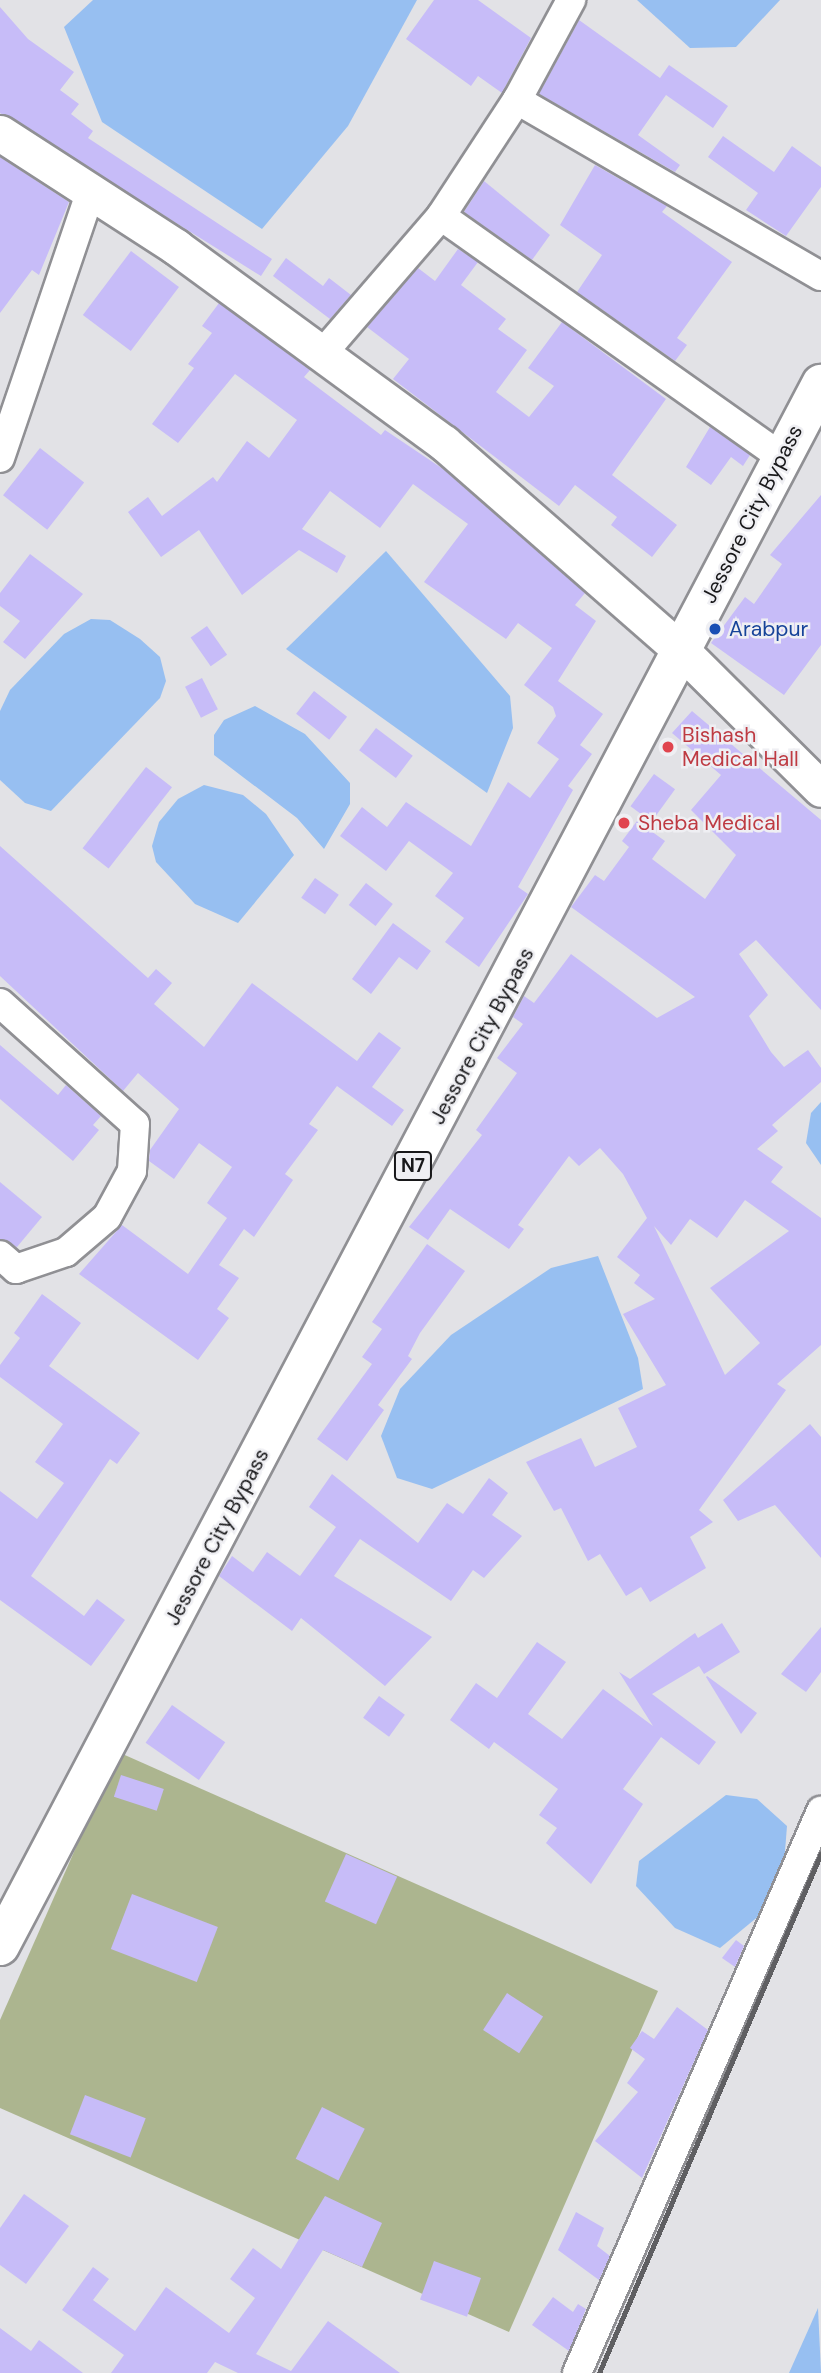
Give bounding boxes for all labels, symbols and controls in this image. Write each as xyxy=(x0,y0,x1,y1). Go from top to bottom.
street label: Jessore City Bypass xyxy=(696,421,808,607)
place label: Arabpur xyxy=(729,616,808,642)
marker: Arabpur xyxy=(707,621,723,637)
place label: Bishash Medical Hall xyxy=(682,722,799,772)
marker: Bishash Medical Hall xyxy=(660,739,676,755)
place label: Sheba Medical xyxy=(638,810,780,836)
marker: Sheba Medical xyxy=(616,815,632,831)
street label: Jessore City Bypass xyxy=(425,943,539,1129)
road number: N7 xyxy=(394,1150,432,1182)
street label: Jessore City Bypass xyxy=(160,1444,274,1630)

